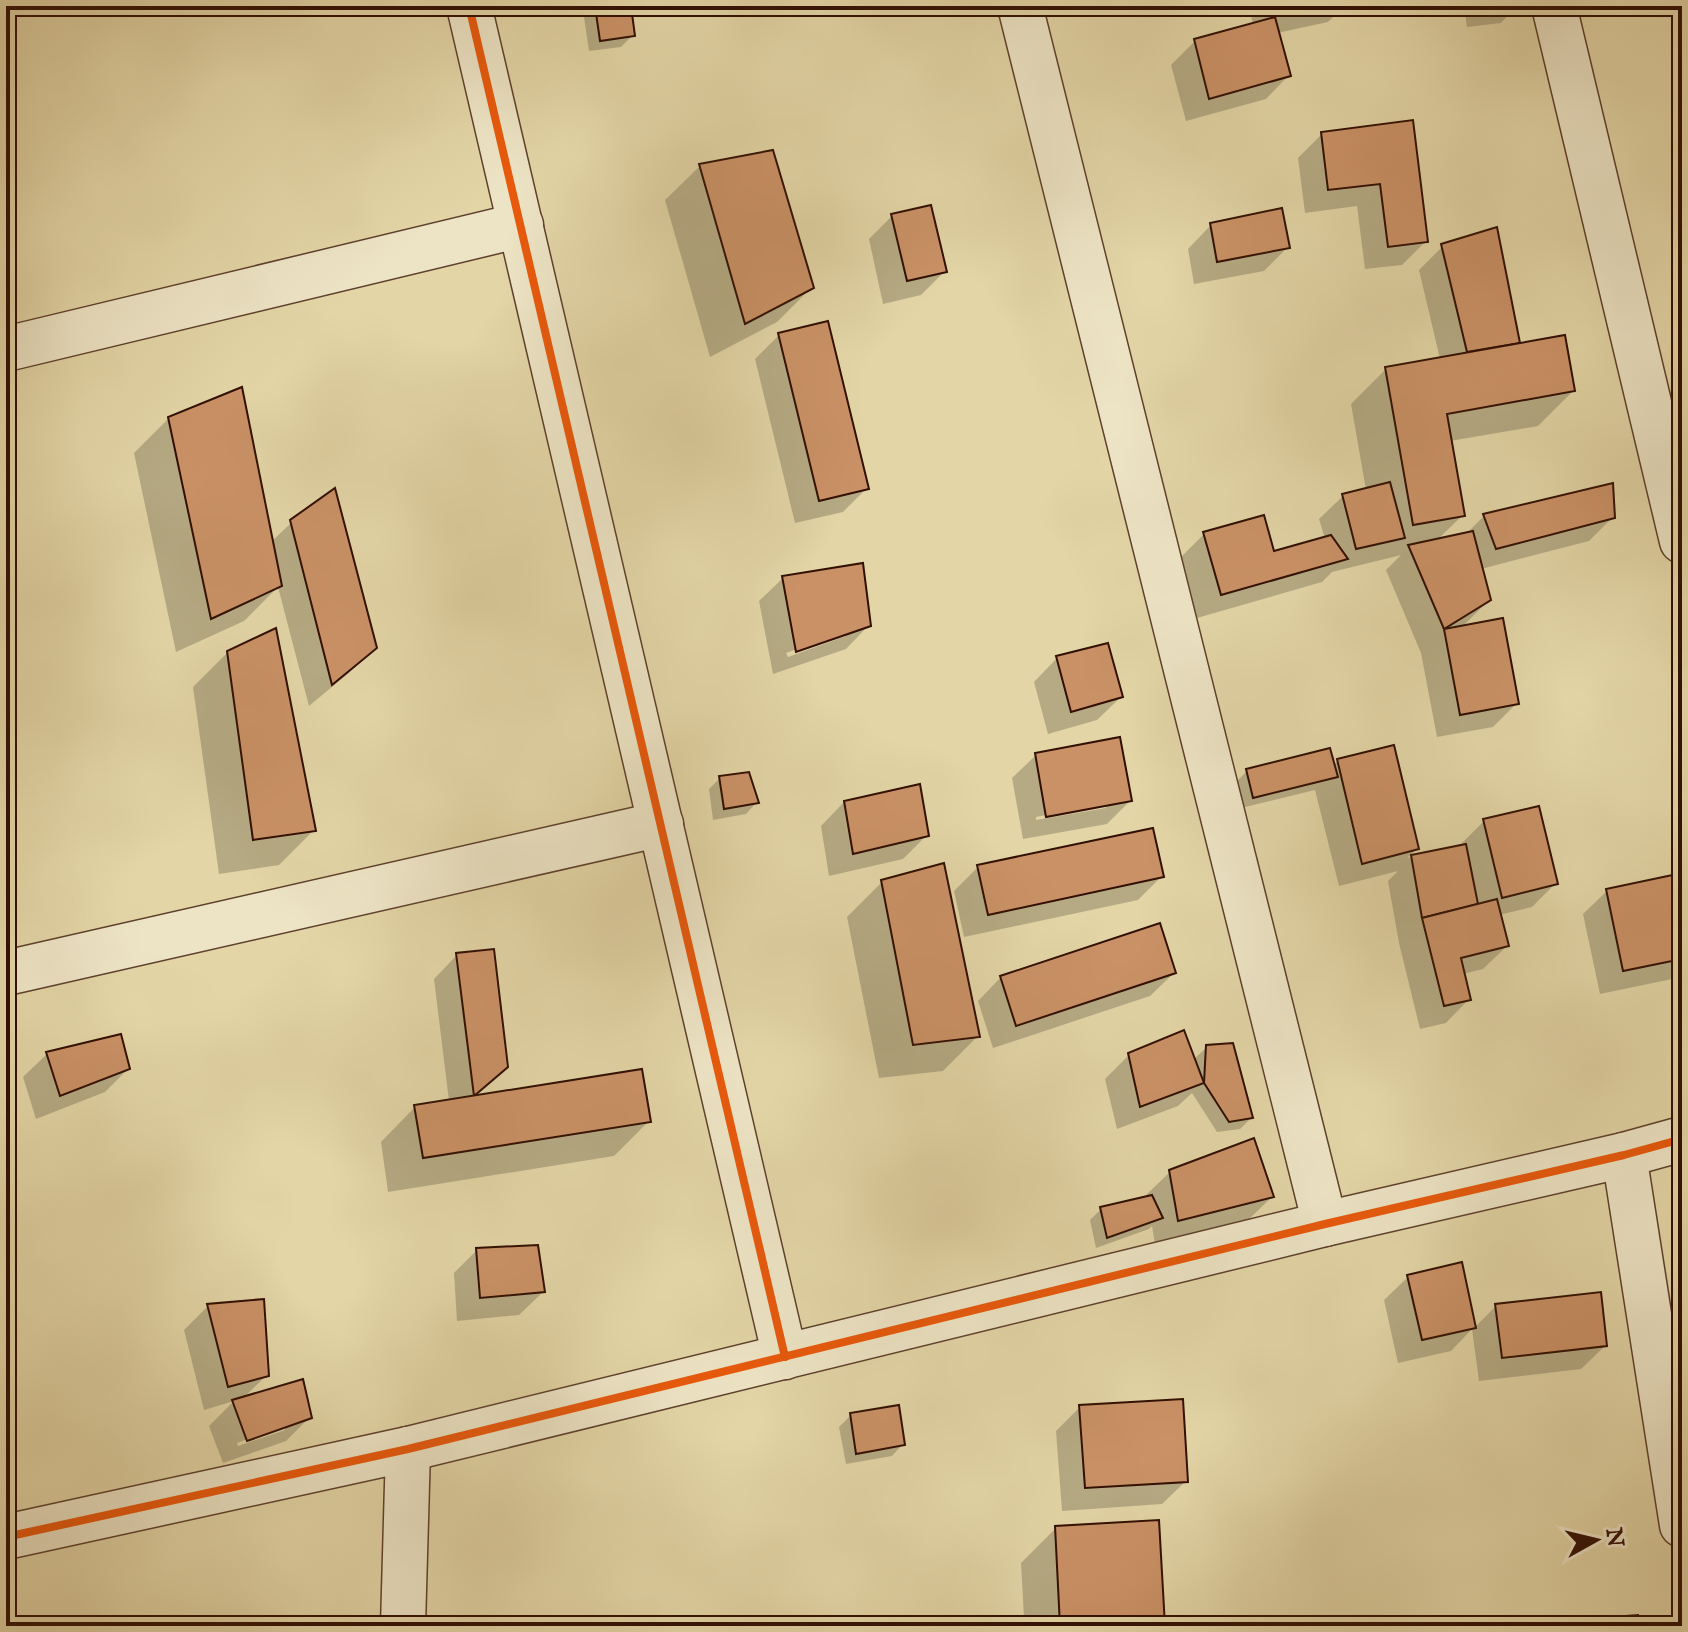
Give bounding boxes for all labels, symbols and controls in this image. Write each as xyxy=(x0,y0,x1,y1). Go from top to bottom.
north arrow xyxy=(1556,1500,1636,1580)
text: N xyxy=(1598,1525,1629,1549)

